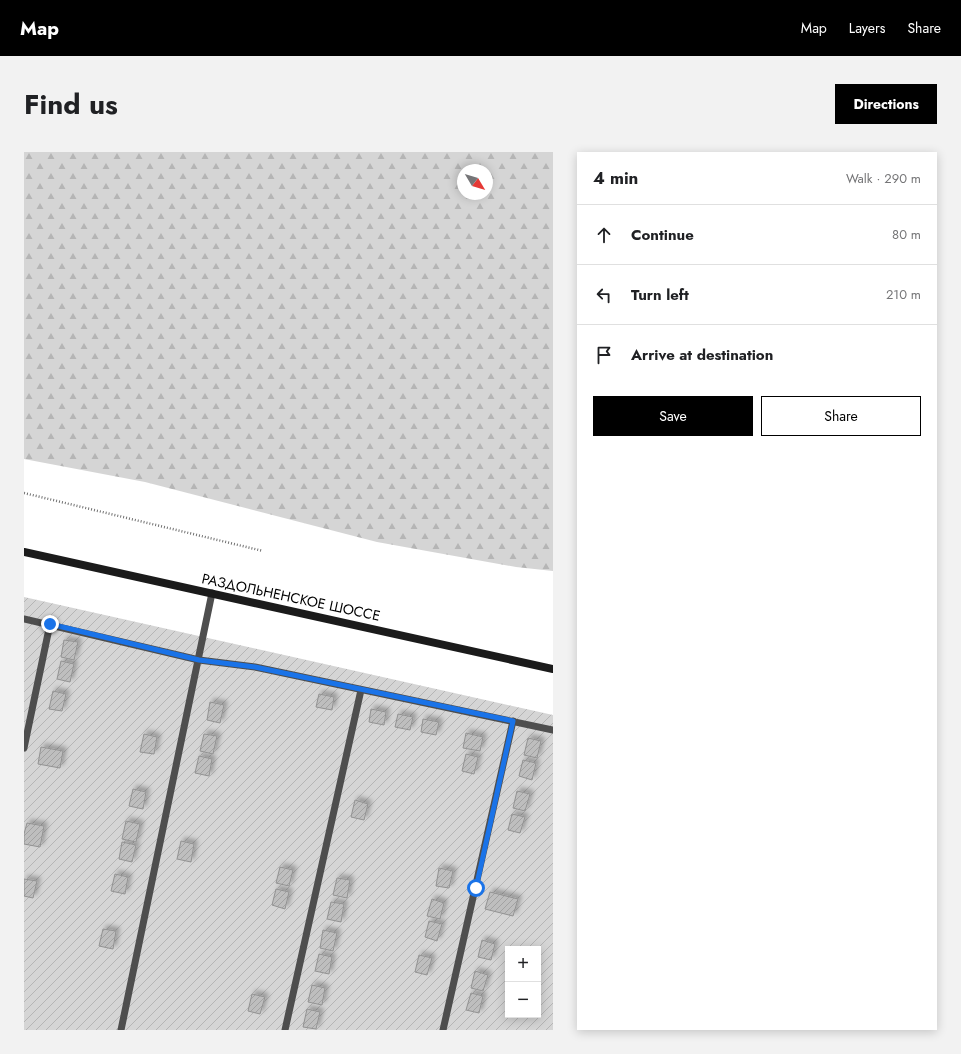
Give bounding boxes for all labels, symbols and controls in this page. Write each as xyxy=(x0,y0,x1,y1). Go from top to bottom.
text: Map xyxy=(20,15,59,42)
text: Map xyxy=(801,18,827,38)
text: Layers xyxy=(849,18,885,38)
text: Share xyxy=(907,18,941,38)
text: Find us xyxy=(24,84,118,125)
button: Directions xyxy=(835,84,937,124)
north arrow xyxy=(457,164,493,200)
text: 4 min xyxy=(593,166,638,190)
text: Walk · 290 m xyxy=(846,169,921,188)
icon: ahead xyxy=(593,224,615,246)
text: Continue xyxy=(631,224,694,246)
text: 80 m xyxy=(892,225,921,244)
icon: left xyxy=(593,284,615,306)
text: Turn left xyxy=(631,284,689,306)
text: 210 m xyxy=(886,285,921,304)
icon: arrive xyxy=(593,344,615,366)
text: Arrive at destination xyxy=(631,344,773,366)
button: Save xyxy=(593,396,753,436)
button: Share xyxy=(761,396,921,436)
street label: РАЗДОЛЬНЕНСКОЕ ШОССЕ xyxy=(200,568,382,626)
route end xyxy=(41,615,59,633)
route start xyxy=(467,879,485,897)
map controls xyxy=(505,946,541,1018)
button: + xyxy=(505,946,541,982)
button: − xyxy=(505,982,541,1018)

